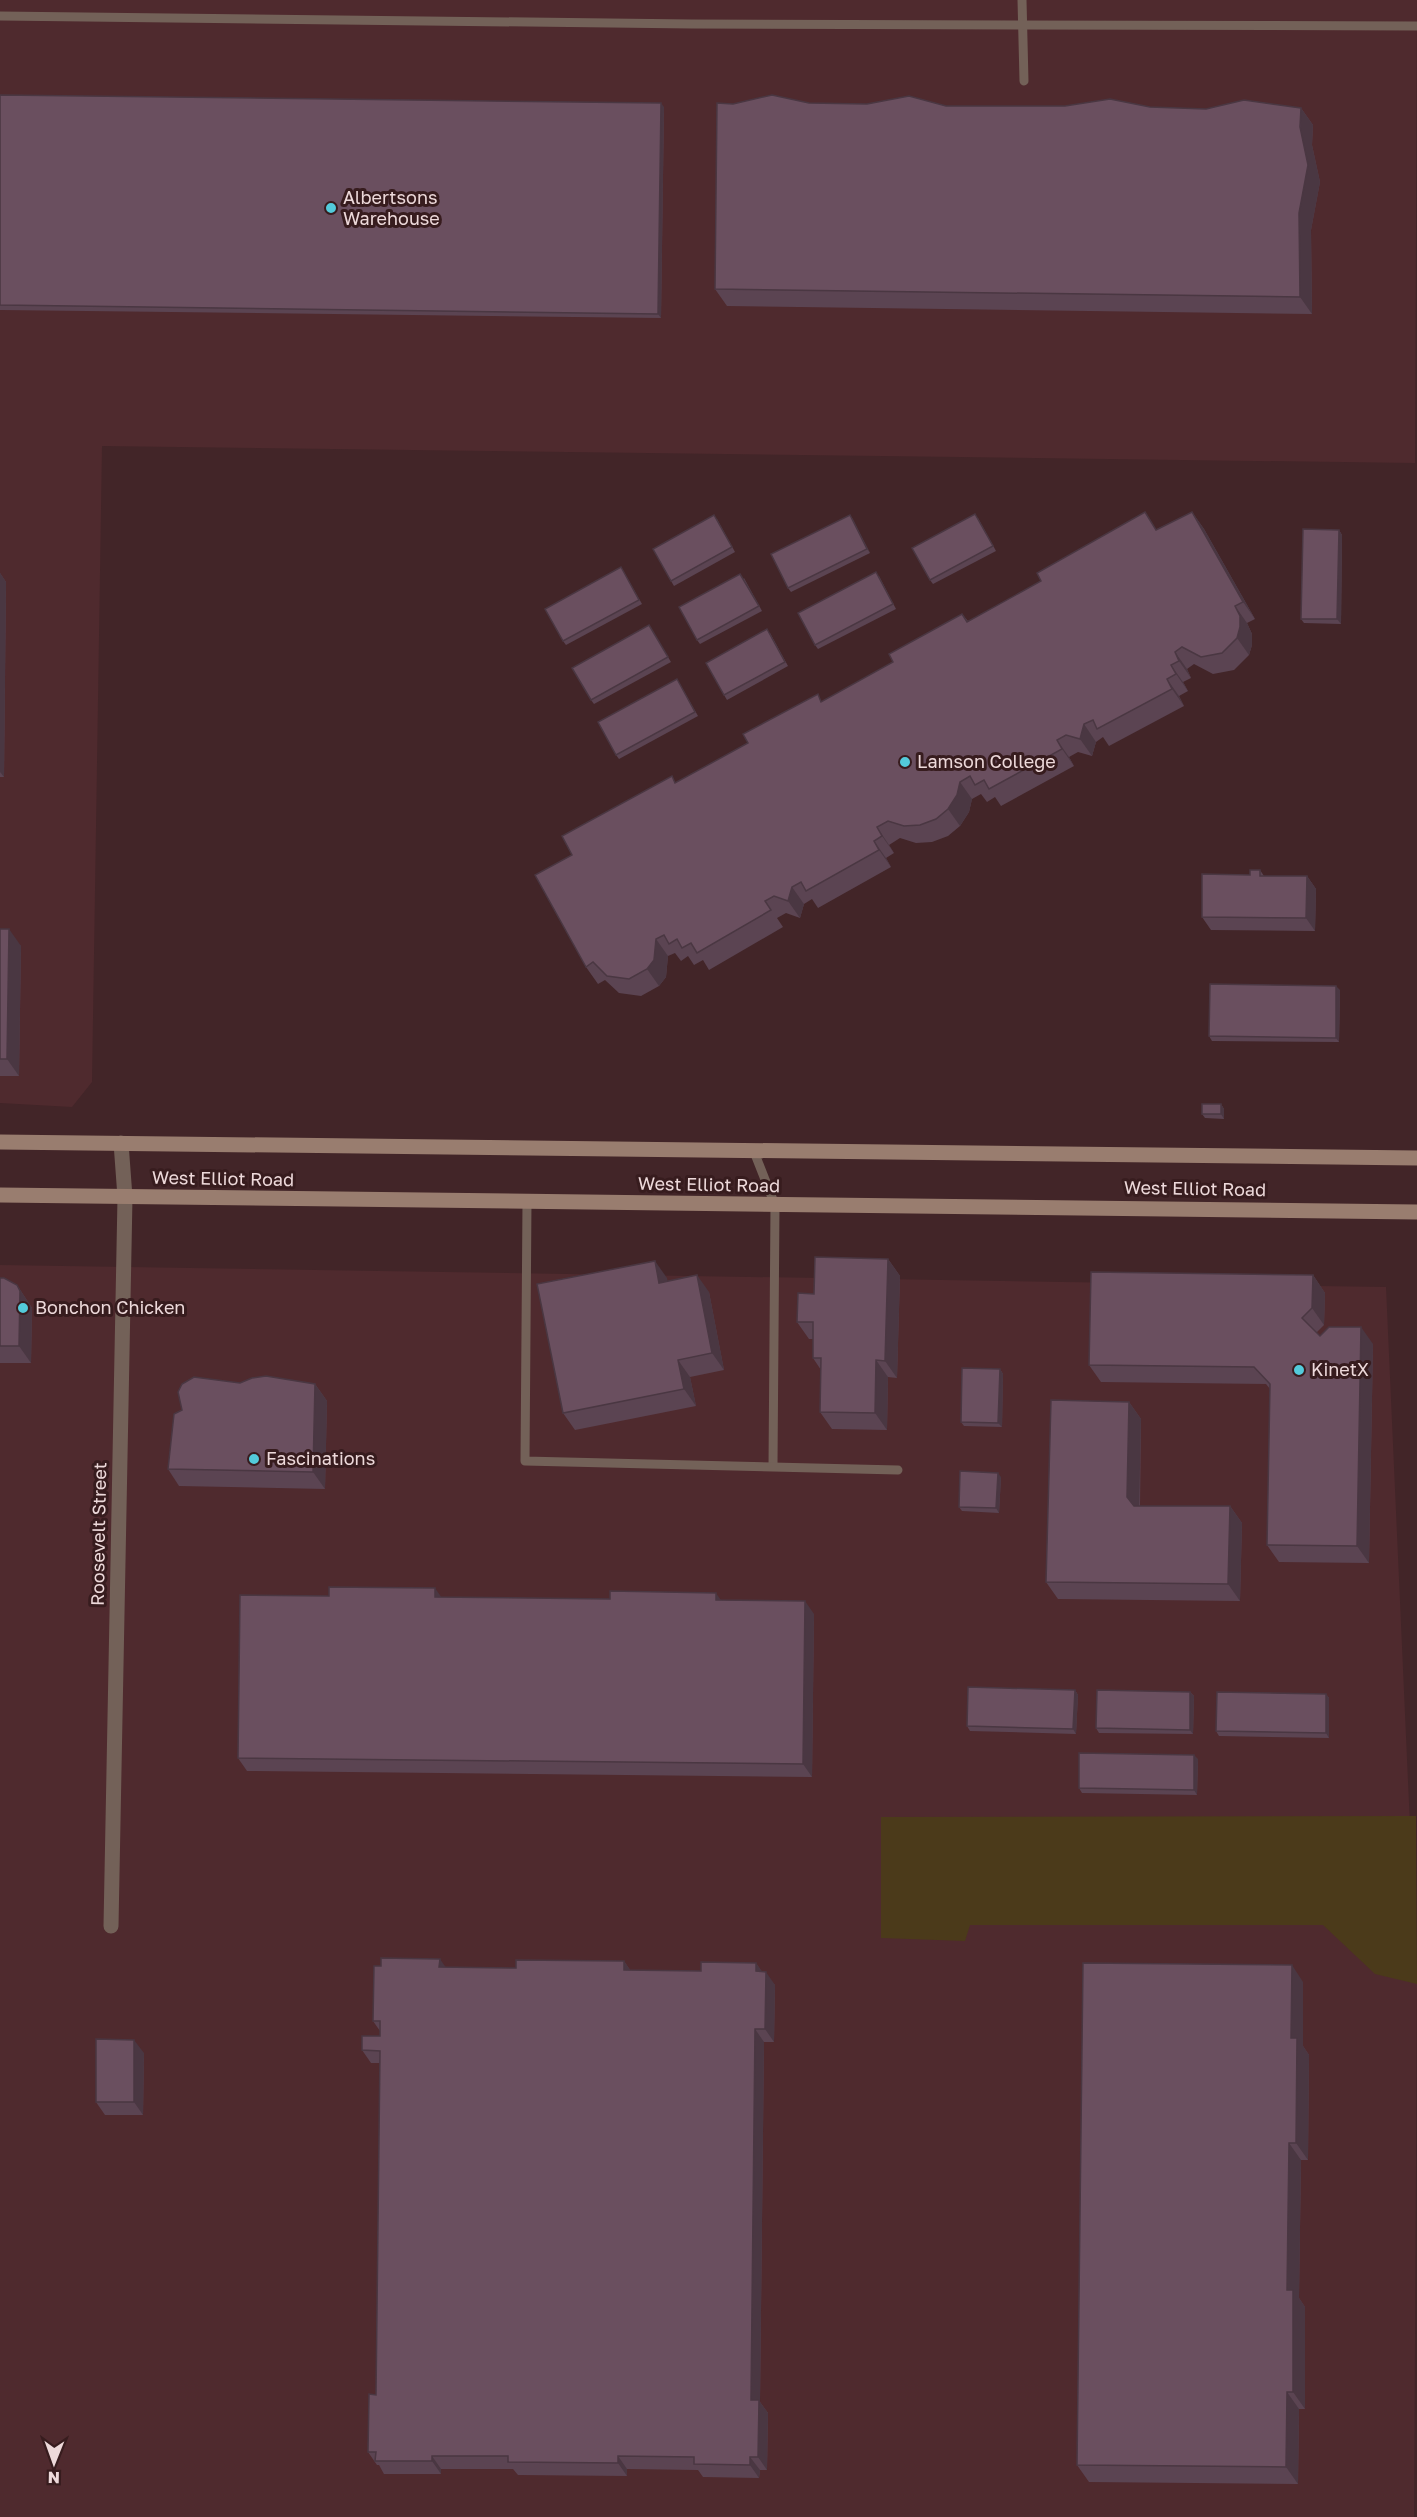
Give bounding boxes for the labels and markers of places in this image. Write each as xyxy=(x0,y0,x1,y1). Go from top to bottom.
place label: Albertsons Warehouse xyxy=(343,186,440,229)
marker: Albertsons Warehouse xyxy=(324,201,338,215)
place label: Lamson College xyxy=(917,750,1056,772)
marker: Lamson College xyxy=(898,755,912,769)
place label: Bonchon Chicken xyxy=(35,1296,185,1318)
marker: Bonchon Chicken xyxy=(16,1301,30,1315)
place label: KinetX xyxy=(1311,1358,1369,1380)
marker: KinetX xyxy=(1292,1363,1306,1377)
place label: Fascinations xyxy=(266,1447,375,1469)
marker: Fascinations xyxy=(247,1452,261,1466)

